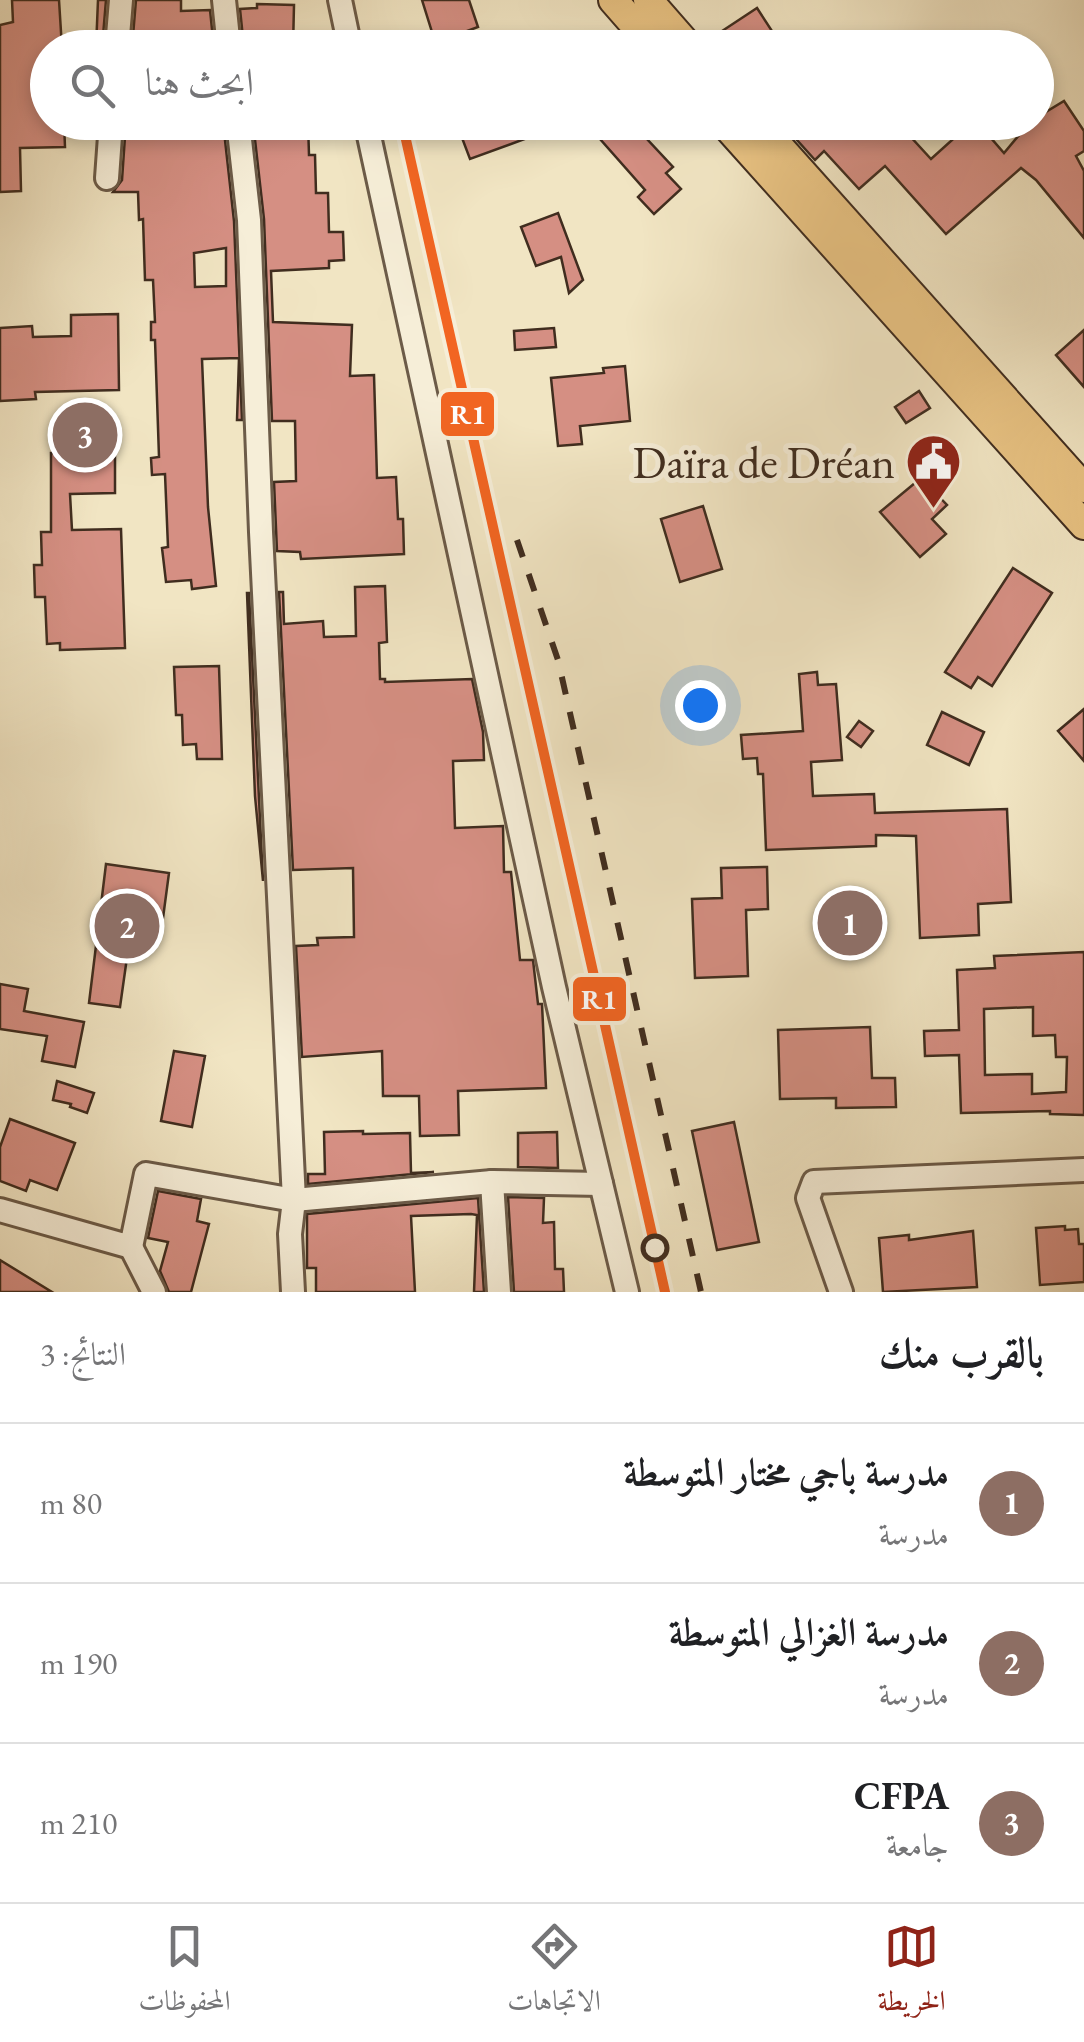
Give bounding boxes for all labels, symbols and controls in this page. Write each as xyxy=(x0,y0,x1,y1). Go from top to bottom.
search box xyxy=(30,30,1054,140)
text: ابحث هنا xyxy=(145,57,254,106)
icon: search xyxy=(65,58,120,113)
line badge: R1 xyxy=(439,390,496,438)
text: R1 xyxy=(450,396,486,432)
pin: 3 xyxy=(52,398,118,472)
public building icon: Daïra de Dréan xyxy=(904,432,964,511)
place label: Daïra de Dréan xyxy=(633,433,895,491)
your location xyxy=(675,680,726,731)
pin: 1 xyxy=(818,886,882,960)
pin: 2 xyxy=(94,888,160,964)
line badge: R1 xyxy=(571,975,628,1023)
text: R1 xyxy=(581,981,617,1017)
unlabelled marker xyxy=(642,1235,668,1261)
text: بالقرب منك xyxy=(879,1325,1044,1380)
text: النتائج: 3 xyxy=(40,1333,126,1375)
text: مدرسة باجي مختار المتوسطة xyxy=(624,1447,949,1496)
text: 80 m xyxy=(40,1482,102,1524)
text: 1 xyxy=(1003,1482,1020,1524)
text: مدرسة xyxy=(878,1513,949,1555)
text: مدرسة الغزالي المتوسطة xyxy=(669,1607,949,1656)
text: 190 m xyxy=(40,1642,117,1684)
text: 2 xyxy=(1003,1642,1020,1684)
text: مدرسة xyxy=(878,1673,949,1715)
text: CFPA xyxy=(854,1771,949,1820)
text: 210 m xyxy=(40,1802,117,1844)
text: 3 xyxy=(1003,1802,1020,1844)
text: جامعة xyxy=(886,1824,949,1866)
tab: المحفوظات xyxy=(138,1919,231,2028)
tab: الاتجاهات xyxy=(507,1919,601,2028)
tab: الخريطة xyxy=(878,1919,946,2028)

